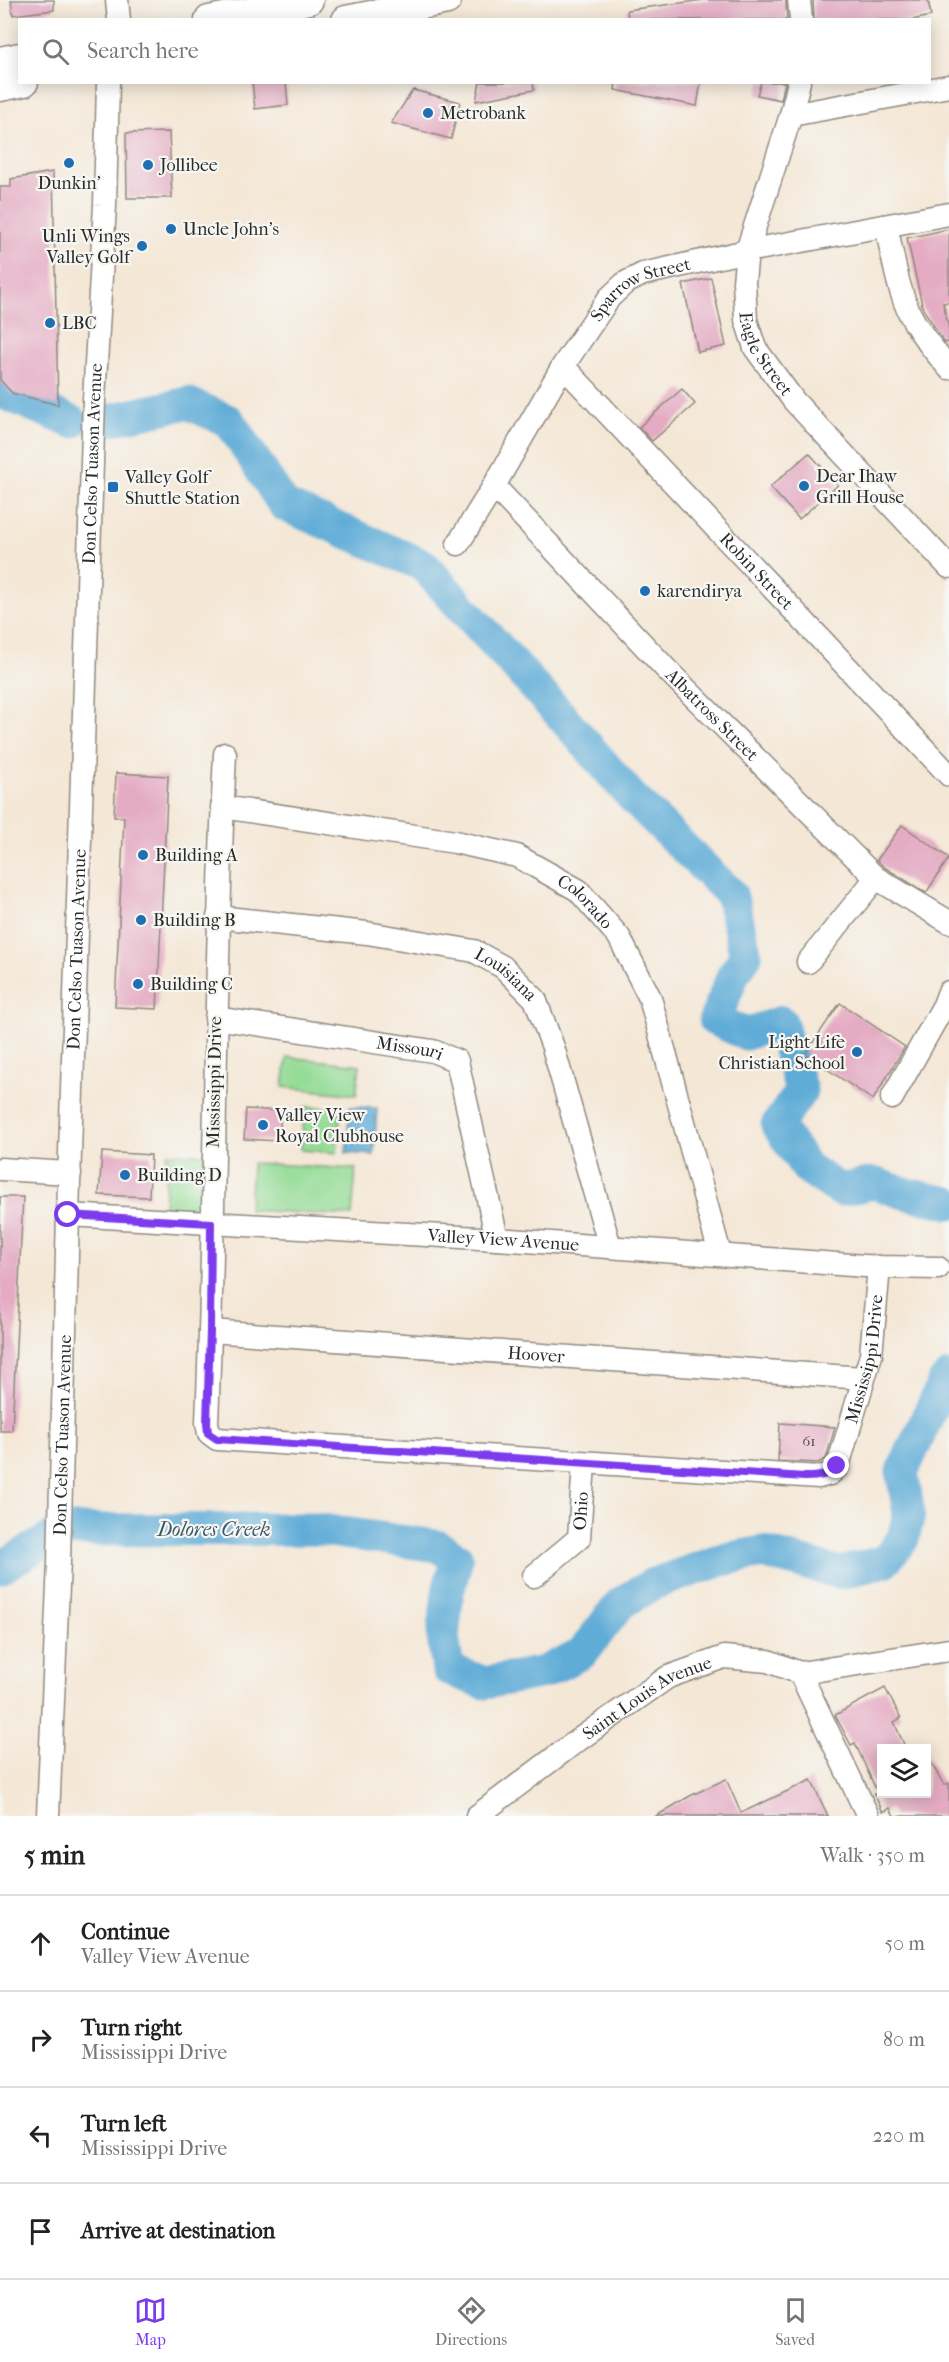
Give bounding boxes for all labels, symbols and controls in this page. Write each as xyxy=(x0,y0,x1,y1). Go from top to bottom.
search box xyxy=(18,18,931,84)
icon: search xyxy=(39,35,72,68)
text: Search here xyxy=(87,38,199,64)
place label: Metrobank xyxy=(440,103,526,124)
marker: Metrobank xyxy=(421,106,435,120)
place label: Jollibee xyxy=(158,155,218,176)
marker: Dunkin' xyxy=(62,156,76,170)
marker: Jollibee xyxy=(141,158,155,172)
place label: Dunkin' xyxy=(37,173,101,194)
place label: Uncle John's xyxy=(183,219,279,240)
marker: Uncle John's xyxy=(164,222,178,236)
place label: Unli Wings Valley Golf xyxy=(42,226,134,268)
marker: Unli Wings Valley Golf xyxy=(135,239,149,253)
street label: Sparrow Street xyxy=(586,254,693,326)
street label: Eagle Street xyxy=(735,311,797,401)
place label: LBC xyxy=(62,313,97,334)
marker: LBC xyxy=(43,316,57,330)
street label: Don Celso Tuason Avenue xyxy=(79,363,107,565)
place label: Dear Ihaw Grill House xyxy=(816,466,904,508)
place label: Valley Golf Shuttle Station xyxy=(124,467,240,509)
marker: Dear Ihaw Grill House xyxy=(797,479,811,493)
marker: Valley Golf Shuttle Station xyxy=(106,480,120,494)
street label: Robin Street xyxy=(715,528,798,615)
place label: karendirya xyxy=(657,581,743,602)
marker: karendirya xyxy=(638,584,652,598)
street label: Albatross Street xyxy=(660,664,763,766)
place label: Building A xyxy=(155,845,238,866)
marker: Building A xyxy=(136,848,150,862)
street label: Don Celso Tuason Avenue xyxy=(63,849,91,1050)
street label: Colorado xyxy=(553,871,617,933)
place label: Building B xyxy=(153,910,236,931)
marker: Building B xyxy=(134,913,148,927)
street label: Louisiana xyxy=(471,943,542,1006)
place label: Building C xyxy=(150,974,233,995)
marker: Building C xyxy=(131,977,145,991)
street label: Mississippi Drive xyxy=(203,1016,226,1148)
place label: Light Life Christian School xyxy=(718,1032,845,1074)
street label: Missouri xyxy=(375,1033,447,1065)
marker: Light Life Christian School xyxy=(850,1045,864,1059)
place label: Valley View Royal Clubhouse xyxy=(274,1105,404,1147)
marker: Valley View Royal Clubhouse xyxy=(256,1118,270,1132)
place label: Building D xyxy=(137,1165,222,1186)
marker: Building D xyxy=(118,1168,132,1182)
route start xyxy=(54,1201,80,1227)
street label: Valley View Avenue xyxy=(426,1225,580,1256)
street label: Mississippi Drive xyxy=(841,1294,887,1426)
street label: Don Celso Tuason Avenue xyxy=(50,1334,76,1536)
street label: Hoover xyxy=(507,1342,566,1368)
house number: 61 xyxy=(802,1432,816,1450)
route end xyxy=(823,1452,849,1478)
street label: Ohio xyxy=(570,1491,593,1531)
water label: Dolores Creek xyxy=(155,1518,271,1541)
street label: Saint Louis Avenue xyxy=(579,1652,715,1745)
map controls xyxy=(877,1744,931,1798)
button: layers xyxy=(877,1744,931,1798)
text: 5 min xyxy=(24,1840,85,1871)
text: Walk · 350 m xyxy=(820,1844,925,1867)
text: Continue xyxy=(81,1919,170,1945)
icon: ahead xyxy=(24,1927,57,1960)
text: 50 m xyxy=(884,1932,925,1955)
text: Valley View Avenue xyxy=(81,1945,250,1968)
text: Turn right xyxy=(81,2015,182,2041)
icon: right xyxy=(24,2023,57,2056)
text: 80 m xyxy=(883,2028,925,2051)
text: Mississippi Drive xyxy=(81,2041,227,2064)
text: Turn left xyxy=(81,2111,167,2137)
icon: left xyxy=(24,2119,57,2152)
text: 220 m xyxy=(872,2124,925,2147)
text: Mississippi Drive xyxy=(81,2137,227,2160)
icon: arrive xyxy=(24,2215,57,2248)
text: Arrive at destination xyxy=(81,2218,275,2244)
tab: Map xyxy=(134,2294,167,2349)
tab: Directions xyxy=(435,2294,507,2349)
tab: Saved xyxy=(775,2294,815,2349)

